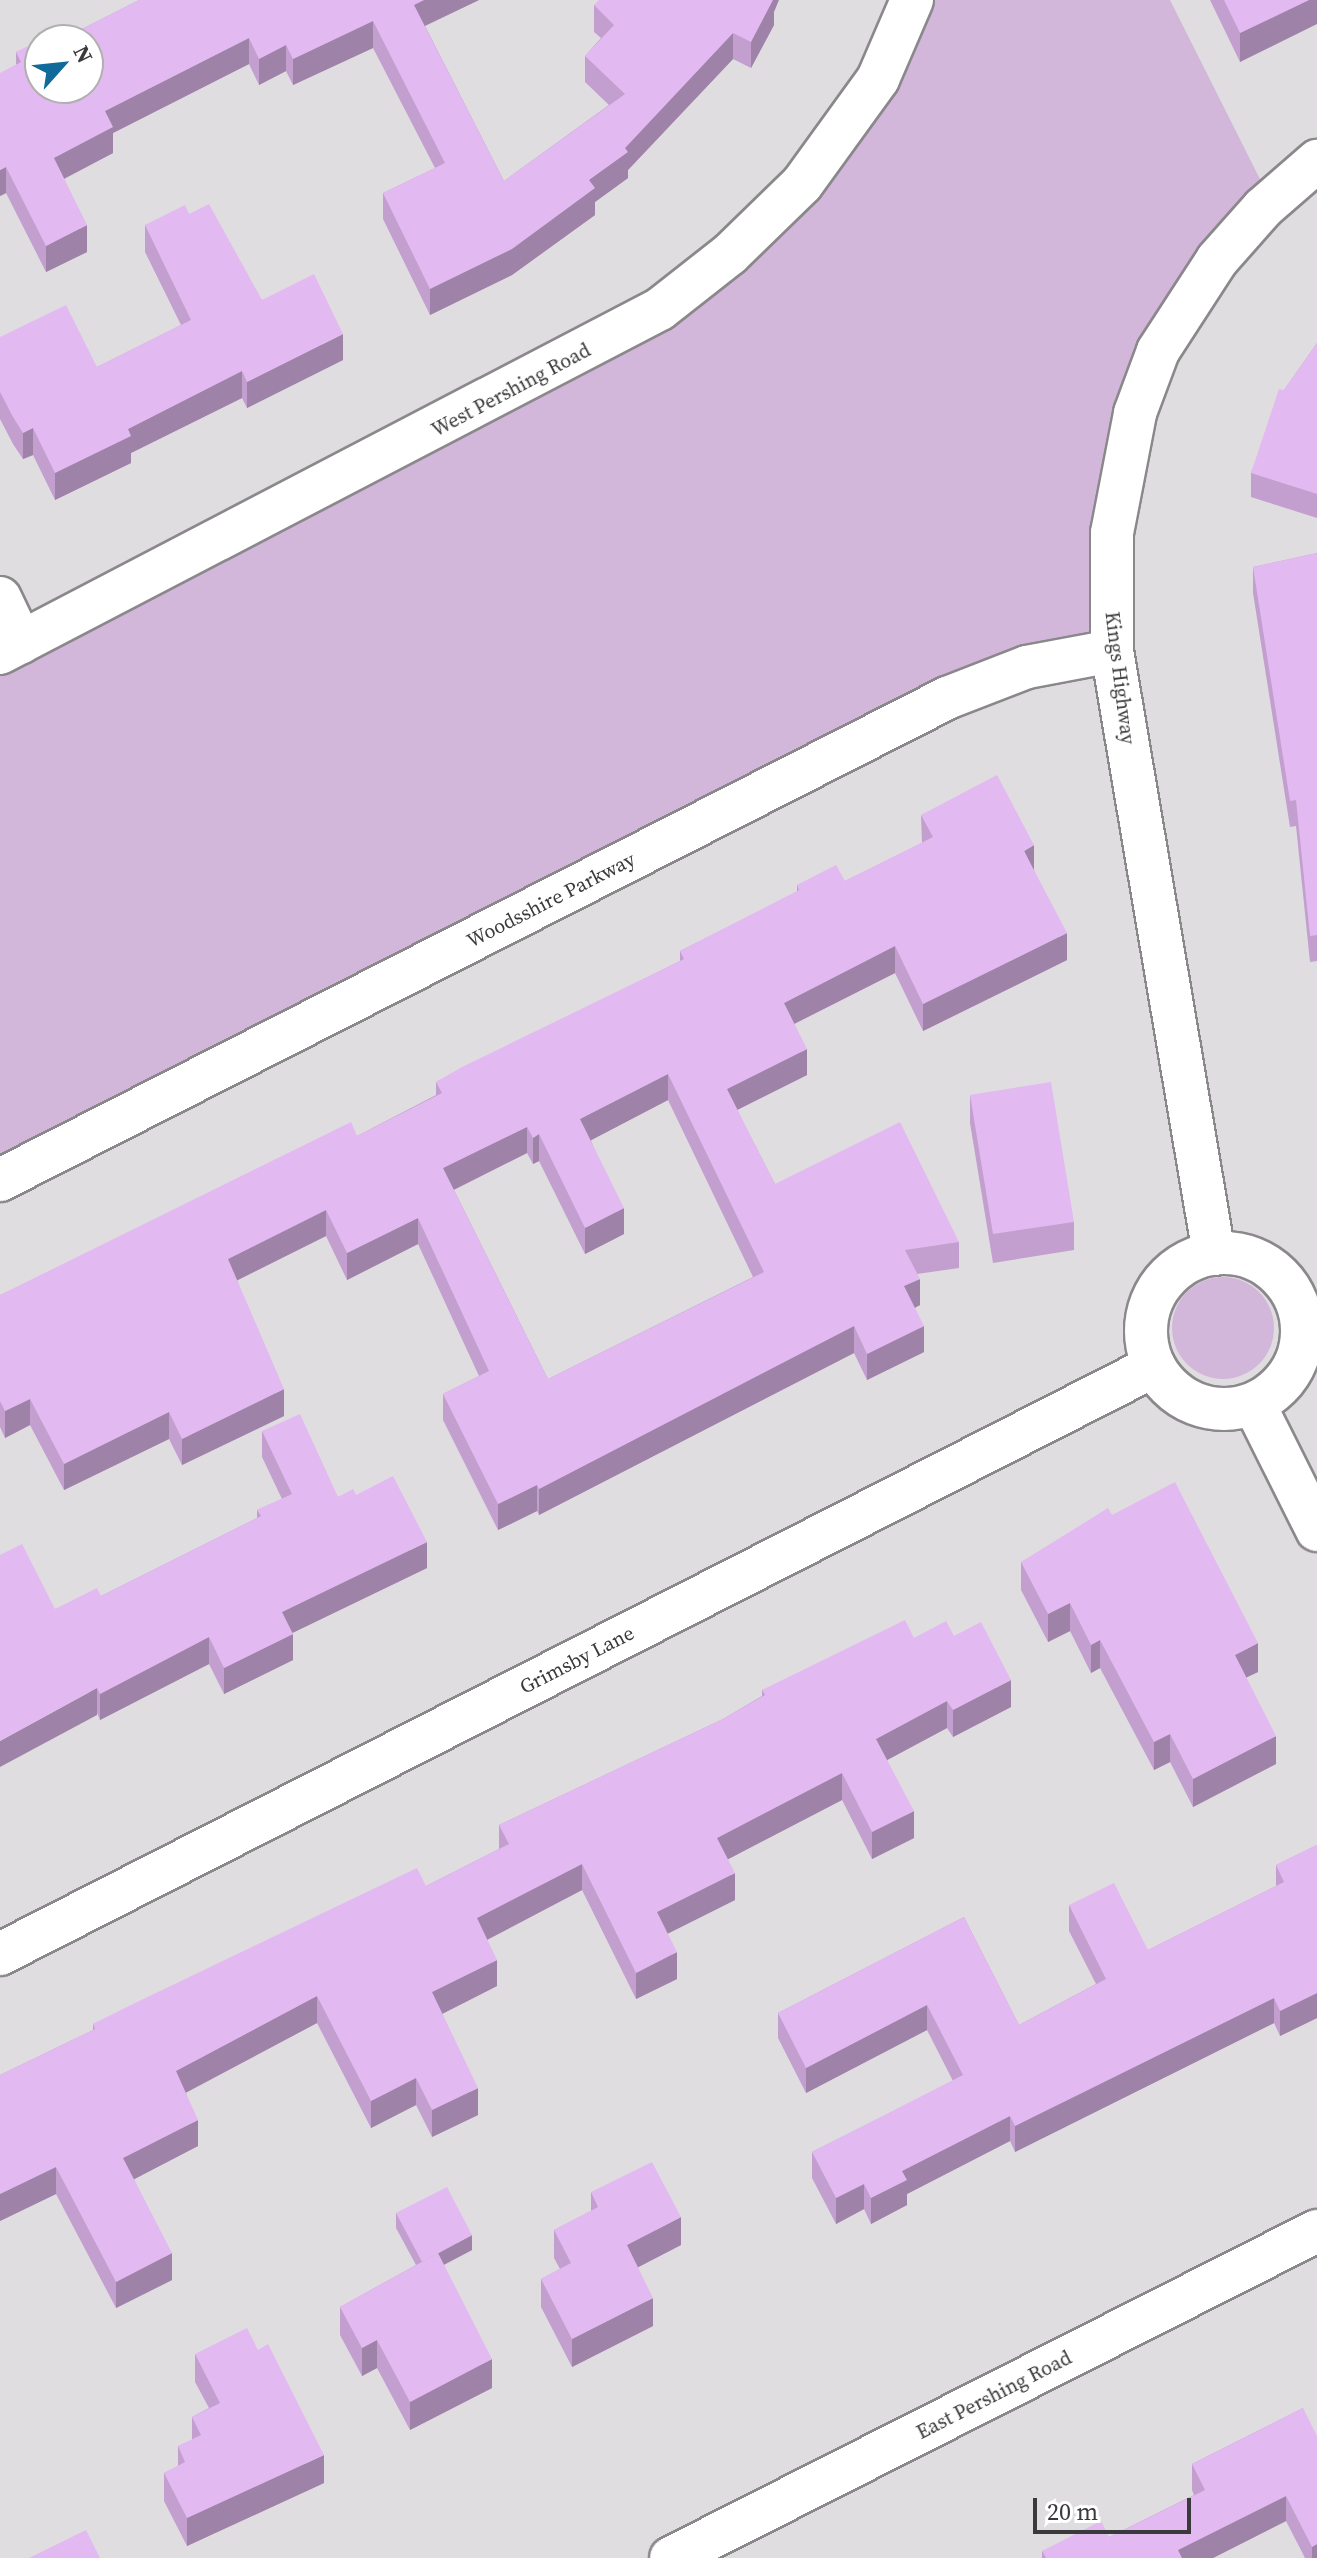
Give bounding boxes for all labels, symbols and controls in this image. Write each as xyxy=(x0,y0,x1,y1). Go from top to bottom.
north arrow xyxy=(24,24,104,104)
text: N xyxy=(67,40,101,68)
street label: West Pershing Road xyxy=(427,338,595,442)
street label: Kings Highway xyxy=(1100,610,1140,746)
street label: Woodsshire Parkway xyxy=(463,847,639,953)
street label: Grimsby Lane xyxy=(516,1621,638,1699)
street label: East Pershing Road xyxy=(912,2346,1076,2444)
scale bar xyxy=(1037,2482,1195,2532)
text: 20 m xyxy=(1047,2495,1098,2528)

